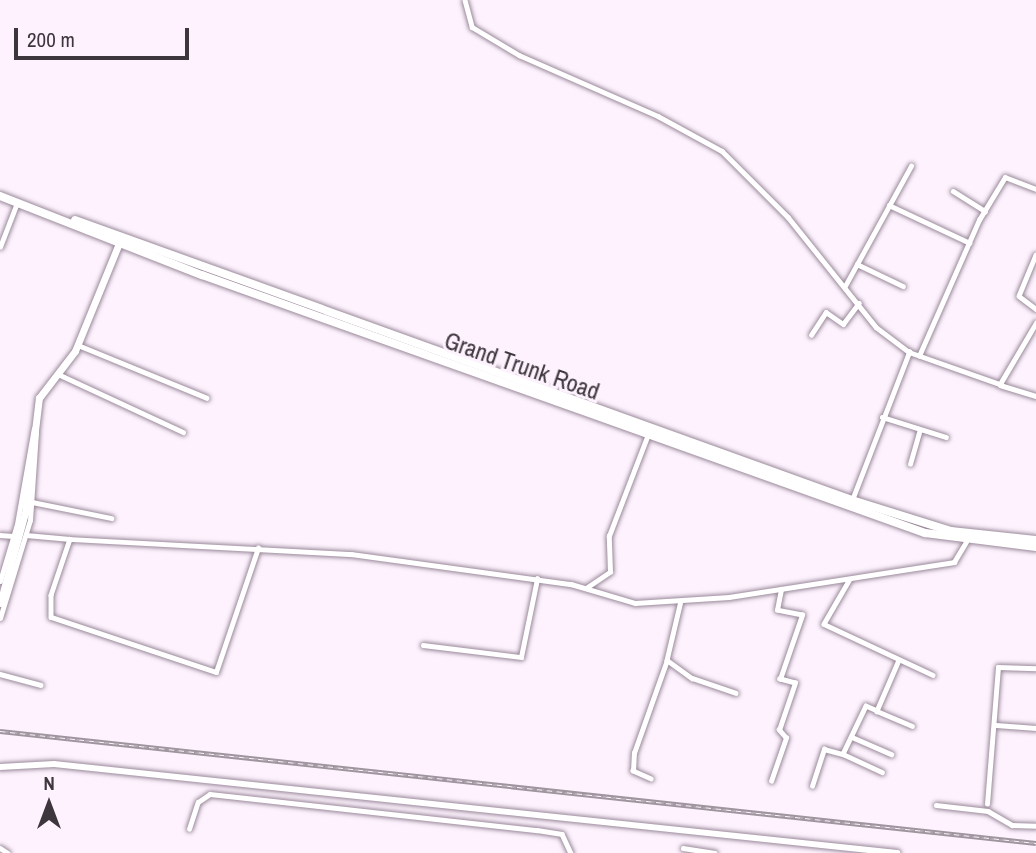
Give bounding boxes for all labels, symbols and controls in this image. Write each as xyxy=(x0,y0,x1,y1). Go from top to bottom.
scale bar xyxy=(18,14,192,58)
text: 200 m xyxy=(27,25,75,54)
street label: Grand Trunk Road xyxy=(441,326,603,406)
north arrow xyxy=(14,769,84,839)
text: N xyxy=(43,770,55,796)

